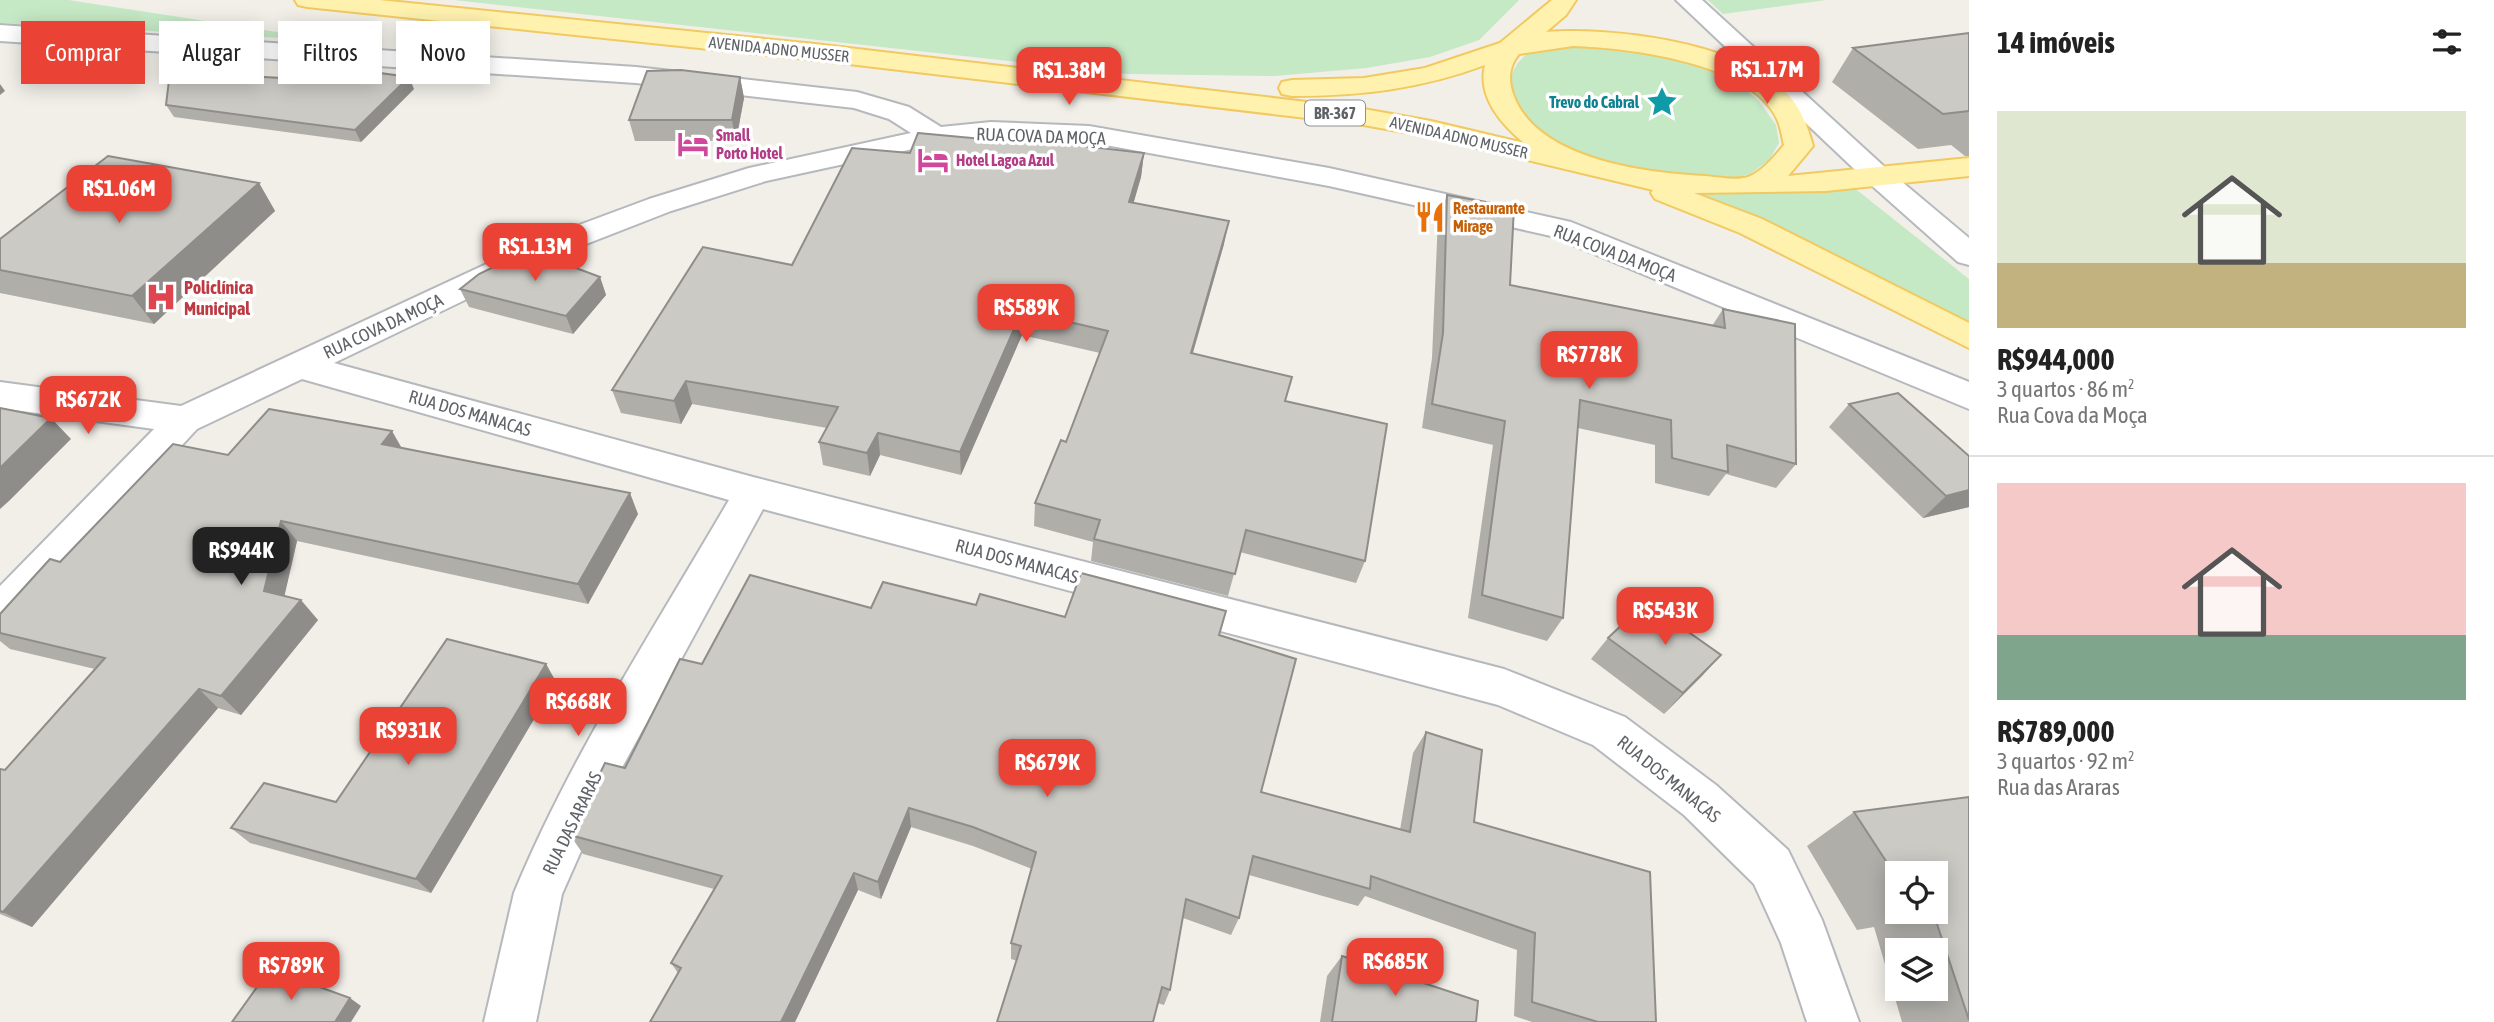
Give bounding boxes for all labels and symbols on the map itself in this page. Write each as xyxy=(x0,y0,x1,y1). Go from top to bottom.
street label: AVENIDA ADNO MUSSER xyxy=(708,33,850,65)
pin: R$1.17M xyxy=(1702,46,1832,106)
pin: R$1.38M xyxy=(1004,48,1134,107)
place icon: Trevo do Cabral xyxy=(1645,85,1679,119)
place label: Trevo do Cabral xyxy=(1549,93,1640,111)
road number: BR-367 xyxy=(1305,100,1365,125)
street label: AVENIDA ADNO MUSSER xyxy=(1388,112,1530,162)
street label: RUA COVA DA MOÇA xyxy=(976,123,1106,149)
place label: Small Porto Hotel xyxy=(716,126,783,162)
hotel icon: Small Porto Hotel xyxy=(676,127,710,161)
hotel icon: Hotel Lagoa Azul xyxy=(916,143,950,177)
place label: Hotel Lagoa Azul xyxy=(956,151,1055,169)
pin: R$1.06M xyxy=(54,166,184,225)
place label: Restaurante Mirage xyxy=(1453,199,1525,235)
restaurant icon: Restaurante Mirage xyxy=(1413,200,1447,234)
street label: RUA COVA DA MOÇA xyxy=(1551,220,1679,286)
pin: R$1.13M xyxy=(470,224,600,283)
place label: Policlínica Municipal xyxy=(184,277,253,319)
hospital icon: Policlínica Municipal xyxy=(144,280,178,314)
pin: R$589K xyxy=(969,284,1083,344)
street label: RUA COVA DA MOÇA xyxy=(320,289,446,363)
pin: R$778K xyxy=(1532,332,1646,391)
pin: R$672K xyxy=(31,376,145,436)
street label: RUA DOS MANACAS xyxy=(406,385,534,441)
pin: R$944K xyxy=(184,528,298,587)
street label: RUA DOS MANACAS xyxy=(953,535,1081,588)
pin: R$543K xyxy=(1608,588,1722,647)
pin: R$668K xyxy=(521,678,635,738)
pin: R$931K xyxy=(351,708,465,767)
street label: RUA DOS MANACAS xyxy=(1613,731,1725,827)
pin: R$679K xyxy=(990,740,1104,799)
street label: RUA DAS ARARAS xyxy=(538,768,606,878)
pin: R$685K xyxy=(1338,939,1452,998)
pin: R$789K xyxy=(234,942,348,1002)

